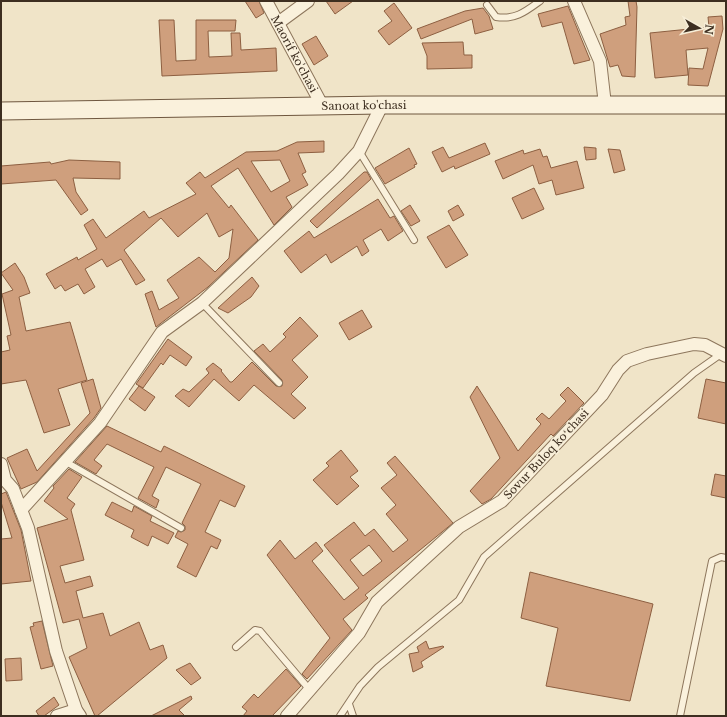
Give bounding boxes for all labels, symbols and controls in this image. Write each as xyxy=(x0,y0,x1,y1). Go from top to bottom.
north arrow xyxy=(679,8,719,48)
street label: Maorif ko'chasi xyxy=(268,13,321,95)
text: N xyxy=(701,23,717,36)
street label: Sanoat ko'chasi xyxy=(321,98,407,113)
street label: Sovur Buloq koʻchasi xyxy=(500,406,592,502)

